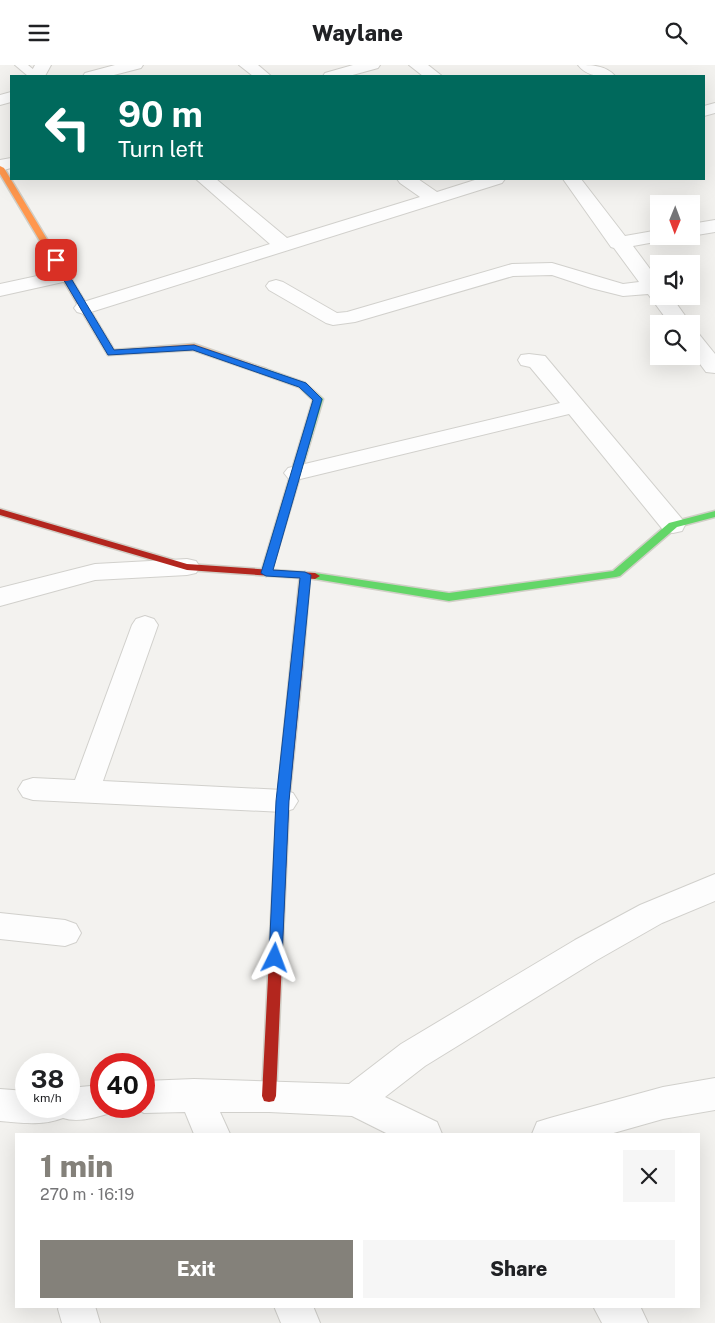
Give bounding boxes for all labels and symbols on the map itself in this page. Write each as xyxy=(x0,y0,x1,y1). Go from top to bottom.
north arrow xyxy=(650,195,700,245)
pin xyxy=(35,239,77,281)
position arrow xyxy=(248,931,300,983)
speed limit sign: 40 xyxy=(90,1053,155,1118)

